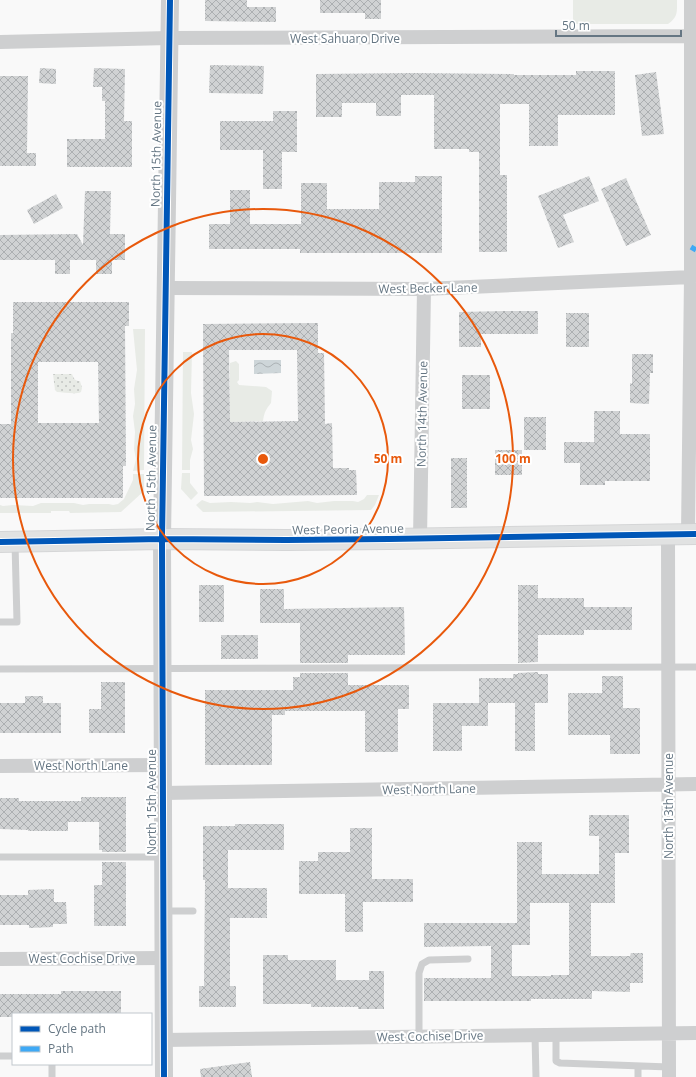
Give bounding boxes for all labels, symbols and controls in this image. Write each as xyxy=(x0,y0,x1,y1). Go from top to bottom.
scale bar xyxy=(556,12,681,38)
text: 50 m xyxy=(562,17,590,34)
street label: West Sahuaro Drive xyxy=(290,30,400,47)
street label: North 15th Avenue xyxy=(147,101,165,207)
street label: West Becker Lane xyxy=(378,279,478,297)
street label: North 14th Avenue xyxy=(413,361,431,467)
street label: North 15th Avenue xyxy=(142,425,160,531)
text: 50 m xyxy=(374,450,402,467)
text: 100 m xyxy=(495,450,531,467)
centre of rings xyxy=(256,452,270,466)
street label: West Peoria Avenue xyxy=(292,520,404,538)
street label: North 15th Avenue xyxy=(143,749,160,855)
street label: North 13th Avenue xyxy=(660,753,677,859)
street label: West North Lane xyxy=(34,757,128,774)
street label: West North Lane xyxy=(382,780,476,798)
street label: West Cochise Drive xyxy=(29,950,136,967)
legend xyxy=(12,1013,152,1065)
text: Cycle path xyxy=(48,1020,106,1037)
street label: West Cochise Drive xyxy=(376,1027,484,1045)
text: Path xyxy=(48,1040,74,1057)

